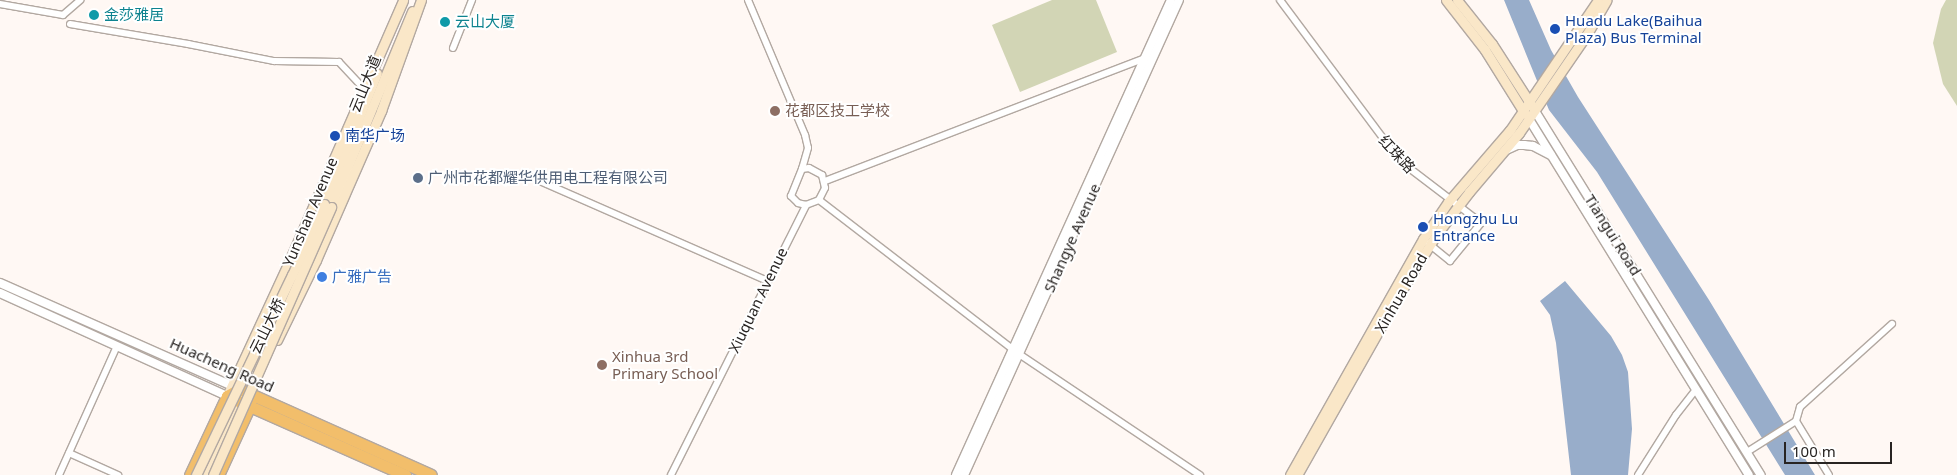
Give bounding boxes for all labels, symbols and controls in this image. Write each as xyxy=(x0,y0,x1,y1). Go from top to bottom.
place label: 金莎雅居 xyxy=(104,6,164,24)
marker: 金莎雅居 xyxy=(88,9,100,21)
place label: Huadu Lake(Baihua Plaza) Bus Terminal xyxy=(1565,11,1702,46)
place label: 云山大厦 xyxy=(455,13,515,31)
marker: 云山大厦 xyxy=(439,16,451,28)
marker: Huadu Lake(Baihua Plaza) Bus Terminal xyxy=(1549,23,1561,35)
street label: 云山大道 xyxy=(345,53,385,115)
place label: 花都区技工学校 xyxy=(785,102,890,120)
marker: 花都区技工学校 xyxy=(769,105,781,117)
place label: 南华广场 xyxy=(345,127,405,145)
marker: 南华广场 xyxy=(329,130,341,142)
street label: 红珠路 xyxy=(1375,131,1419,177)
street label: Yunshan Avenue xyxy=(279,155,341,269)
place label: 广州市花都耀华供用电工程有限公司 xyxy=(428,169,668,187)
marker: 广州市花都耀华供用电工程有限公司 xyxy=(412,172,424,184)
street label: Shangye Avenue xyxy=(1040,181,1104,295)
street label: Tiangui Road xyxy=(1581,191,1645,279)
place label: Hongzhu Lu Entrance xyxy=(1433,209,1518,244)
marker: Hongzhu Lu Entrance xyxy=(1417,221,1429,233)
street label: Xiuquan Avenue xyxy=(725,245,791,355)
street label: Xinhua Road xyxy=(1371,250,1431,336)
place label: 广雅广告 xyxy=(332,268,392,286)
marker: 广雅广告 xyxy=(316,271,328,283)
street label: 云山大桥 xyxy=(246,295,288,357)
street label: Huacheng Road xyxy=(167,334,277,396)
place label: Xinhua 3rd Primary School xyxy=(612,347,718,382)
marker: Xinhua 3rd Primary School xyxy=(596,359,608,371)
scale bar xyxy=(1787,432,1894,464)
text: 100 m xyxy=(1792,441,1836,461)

